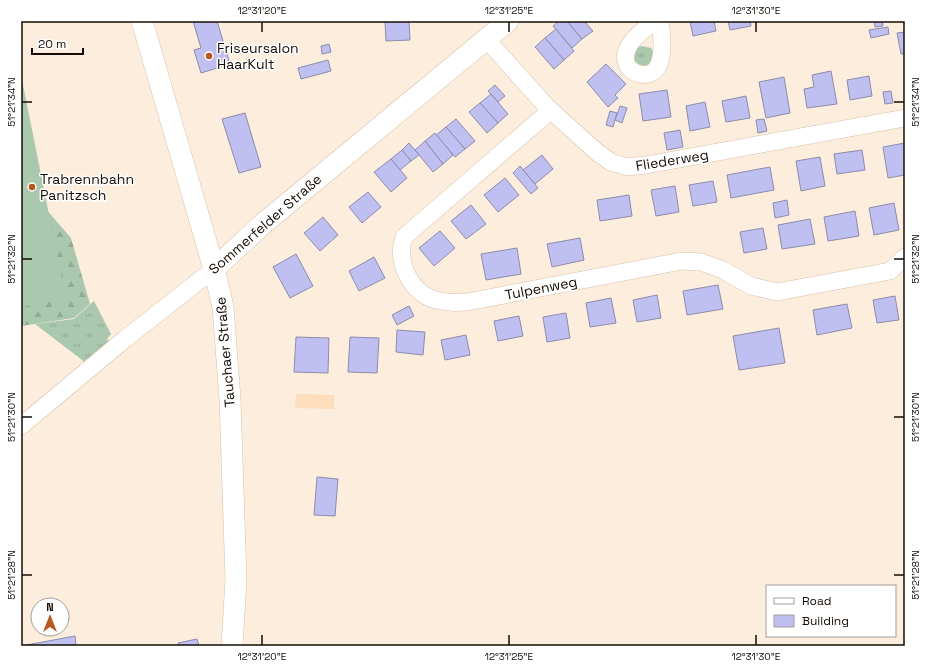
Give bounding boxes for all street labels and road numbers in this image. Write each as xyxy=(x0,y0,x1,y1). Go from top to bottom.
street label: Fliederweg xyxy=(634,145,710,175)
street label: Sommerfelder Straße xyxy=(205,170,325,278)
street label: Tulpenweg xyxy=(503,272,579,304)
street label: Tauchaer Straße xyxy=(211,296,239,408)

